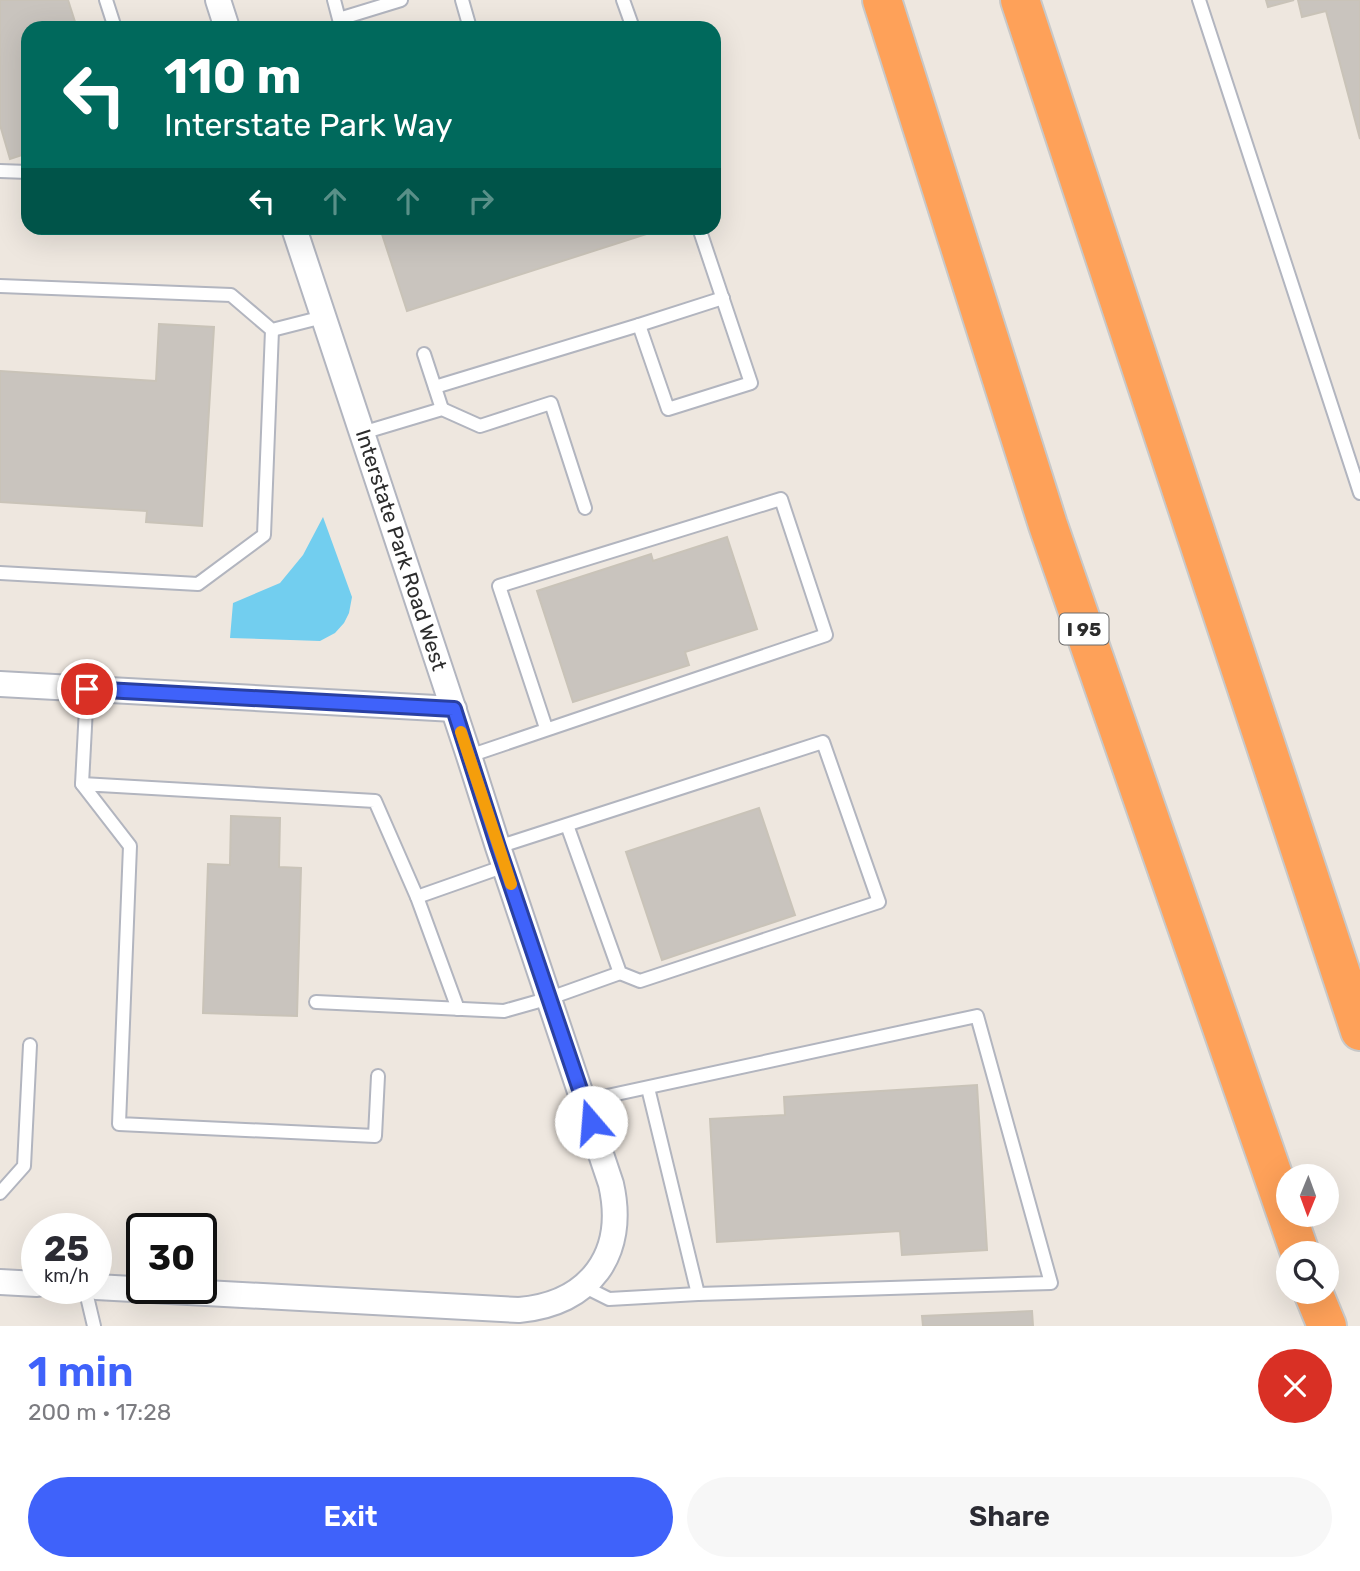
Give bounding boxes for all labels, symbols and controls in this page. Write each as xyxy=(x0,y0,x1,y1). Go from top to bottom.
text: 110 m xyxy=(164,47,301,105)
icon: left xyxy=(49,49,140,140)
text: Interstate Park Way xyxy=(164,106,453,144)
icon: left xyxy=(243,182,281,220)
icon: ahead xyxy=(316,182,354,220)
icon: ahead xyxy=(389,182,427,220)
icon: right xyxy=(462,182,500,220)
street label: Interstate Park Road West xyxy=(351,426,452,674)
road number: I 95 xyxy=(1060,614,1108,644)
pin xyxy=(57,659,117,719)
icon: arrive xyxy=(68,670,106,708)
position arrow xyxy=(554,1085,628,1159)
north arrow xyxy=(1276,1164,1339,1227)
map controls xyxy=(1276,1164,1339,1304)
speed limit sign: 30 xyxy=(126,1213,217,1304)
text: 25 xyxy=(44,1228,89,1270)
button: search xyxy=(1276,1241,1339,1304)
text: km/h xyxy=(44,1265,89,1287)
text: 1 min xyxy=(28,1347,134,1397)
button: close xyxy=(1258,1349,1332,1423)
text: 200 m · 17:28 xyxy=(28,1398,171,1426)
button: Exit xyxy=(28,1477,673,1557)
button: Share xyxy=(687,1477,1332,1557)

